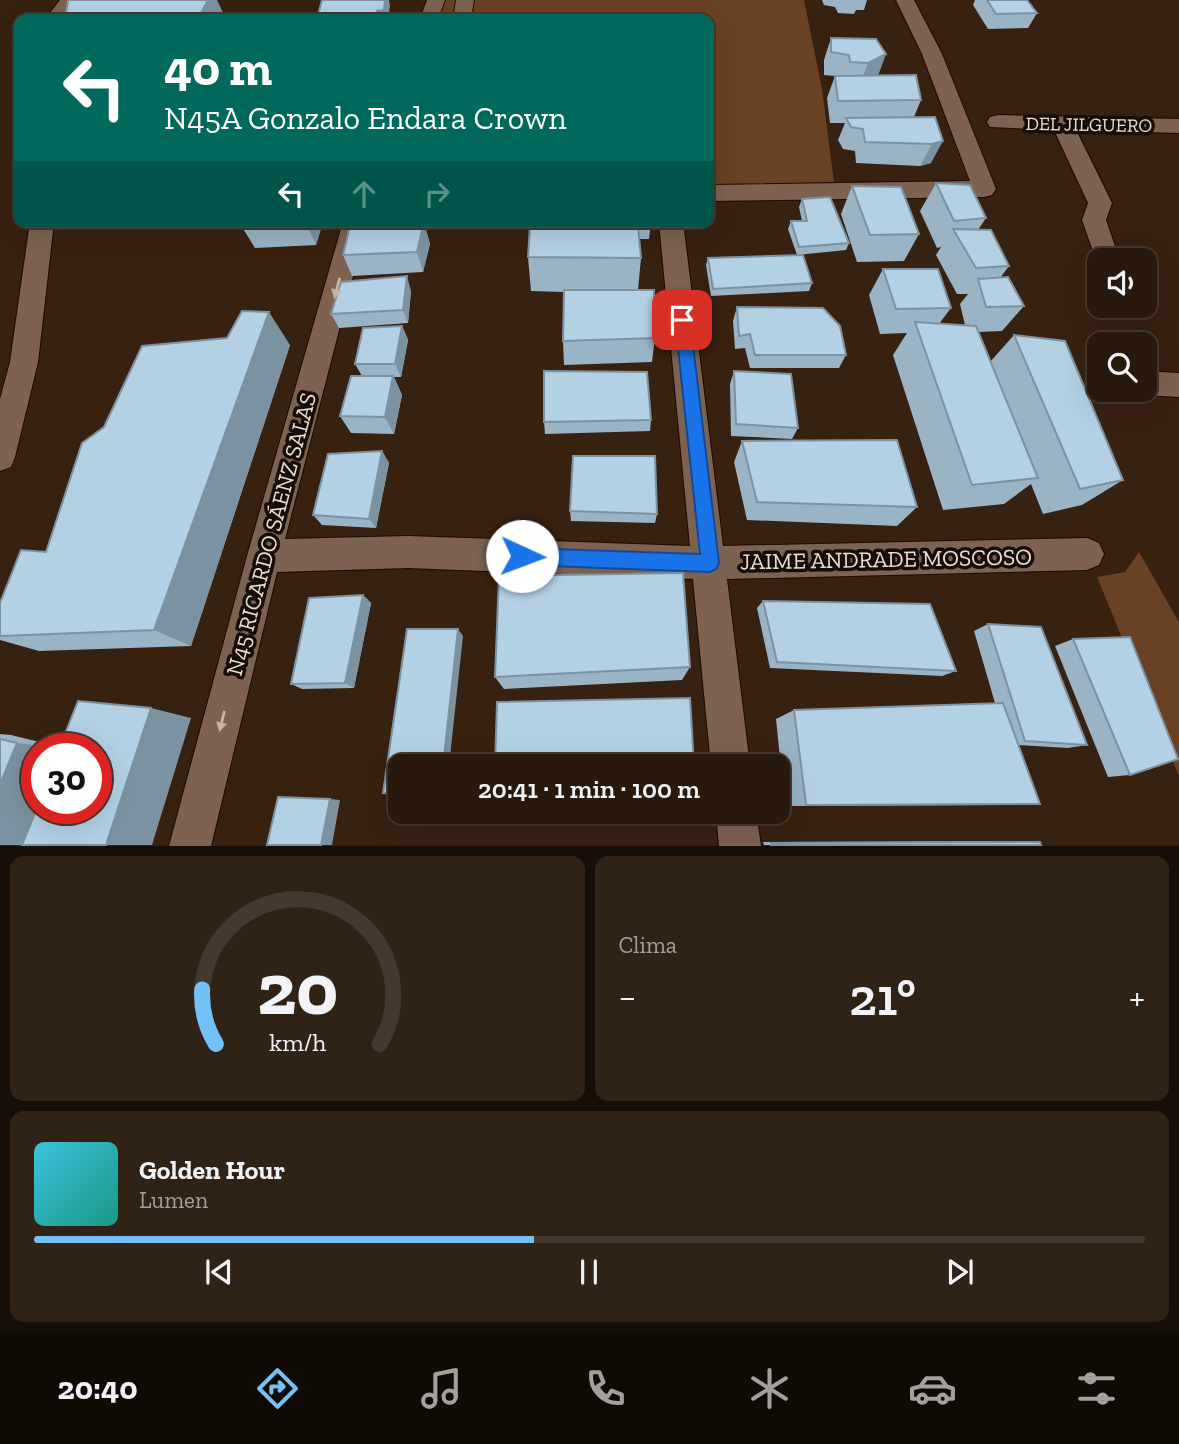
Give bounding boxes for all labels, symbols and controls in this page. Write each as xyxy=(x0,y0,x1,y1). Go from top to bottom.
text: 40 m xyxy=(164,39,272,98)
icon: left xyxy=(49,42,140,133)
text: N45A Gonzalo Endara Crown xyxy=(164,99,567,137)
street label: DEL JILGUERO xyxy=(1025,112,1153,137)
icon: left xyxy=(272,175,310,213)
icon: ahead xyxy=(345,175,383,213)
icon: right xyxy=(418,175,456,213)
map controls xyxy=(1087,248,1157,402)
button: sound xyxy=(1087,248,1157,318)
one-way arrow xyxy=(331,277,342,299)
pin xyxy=(652,290,712,350)
icon: arrive xyxy=(663,301,701,339)
button: search xyxy=(1087,332,1157,402)
street label: N45 RICARDO SÁENZ SALAS xyxy=(220,390,322,678)
position arrow xyxy=(485,519,559,593)
street label: JAIME ANDRADE MOSCOSO xyxy=(740,542,1032,576)
one-way arrow xyxy=(216,710,227,732)
speed limit sign: 30 xyxy=(21,733,112,824)
text: 20:41 · 1 min · 100 m xyxy=(478,773,700,805)
text: Clima xyxy=(619,931,677,959)
text: 20 xyxy=(257,946,338,1034)
text: 21° xyxy=(849,966,916,1028)
text: − xyxy=(619,974,636,1020)
text: + xyxy=(1129,974,1145,1020)
text: km/h xyxy=(269,1027,326,1057)
text: Golden Hour xyxy=(139,1154,285,1186)
text: Lumen xyxy=(139,1186,208,1214)
icon: previous xyxy=(200,1253,238,1291)
icon: pause xyxy=(570,1253,608,1291)
icon: next xyxy=(941,1253,979,1291)
icon: directions xyxy=(253,1364,302,1413)
icon: music xyxy=(417,1364,466,1413)
icon: phone xyxy=(581,1364,630,1413)
icon: climate xyxy=(745,1364,794,1413)
icon: car xyxy=(908,1364,957,1413)
icon: filters xyxy=(1072,1364,1121,1413)
text: 20:40 xyxy=(57,1369,138,1407)

